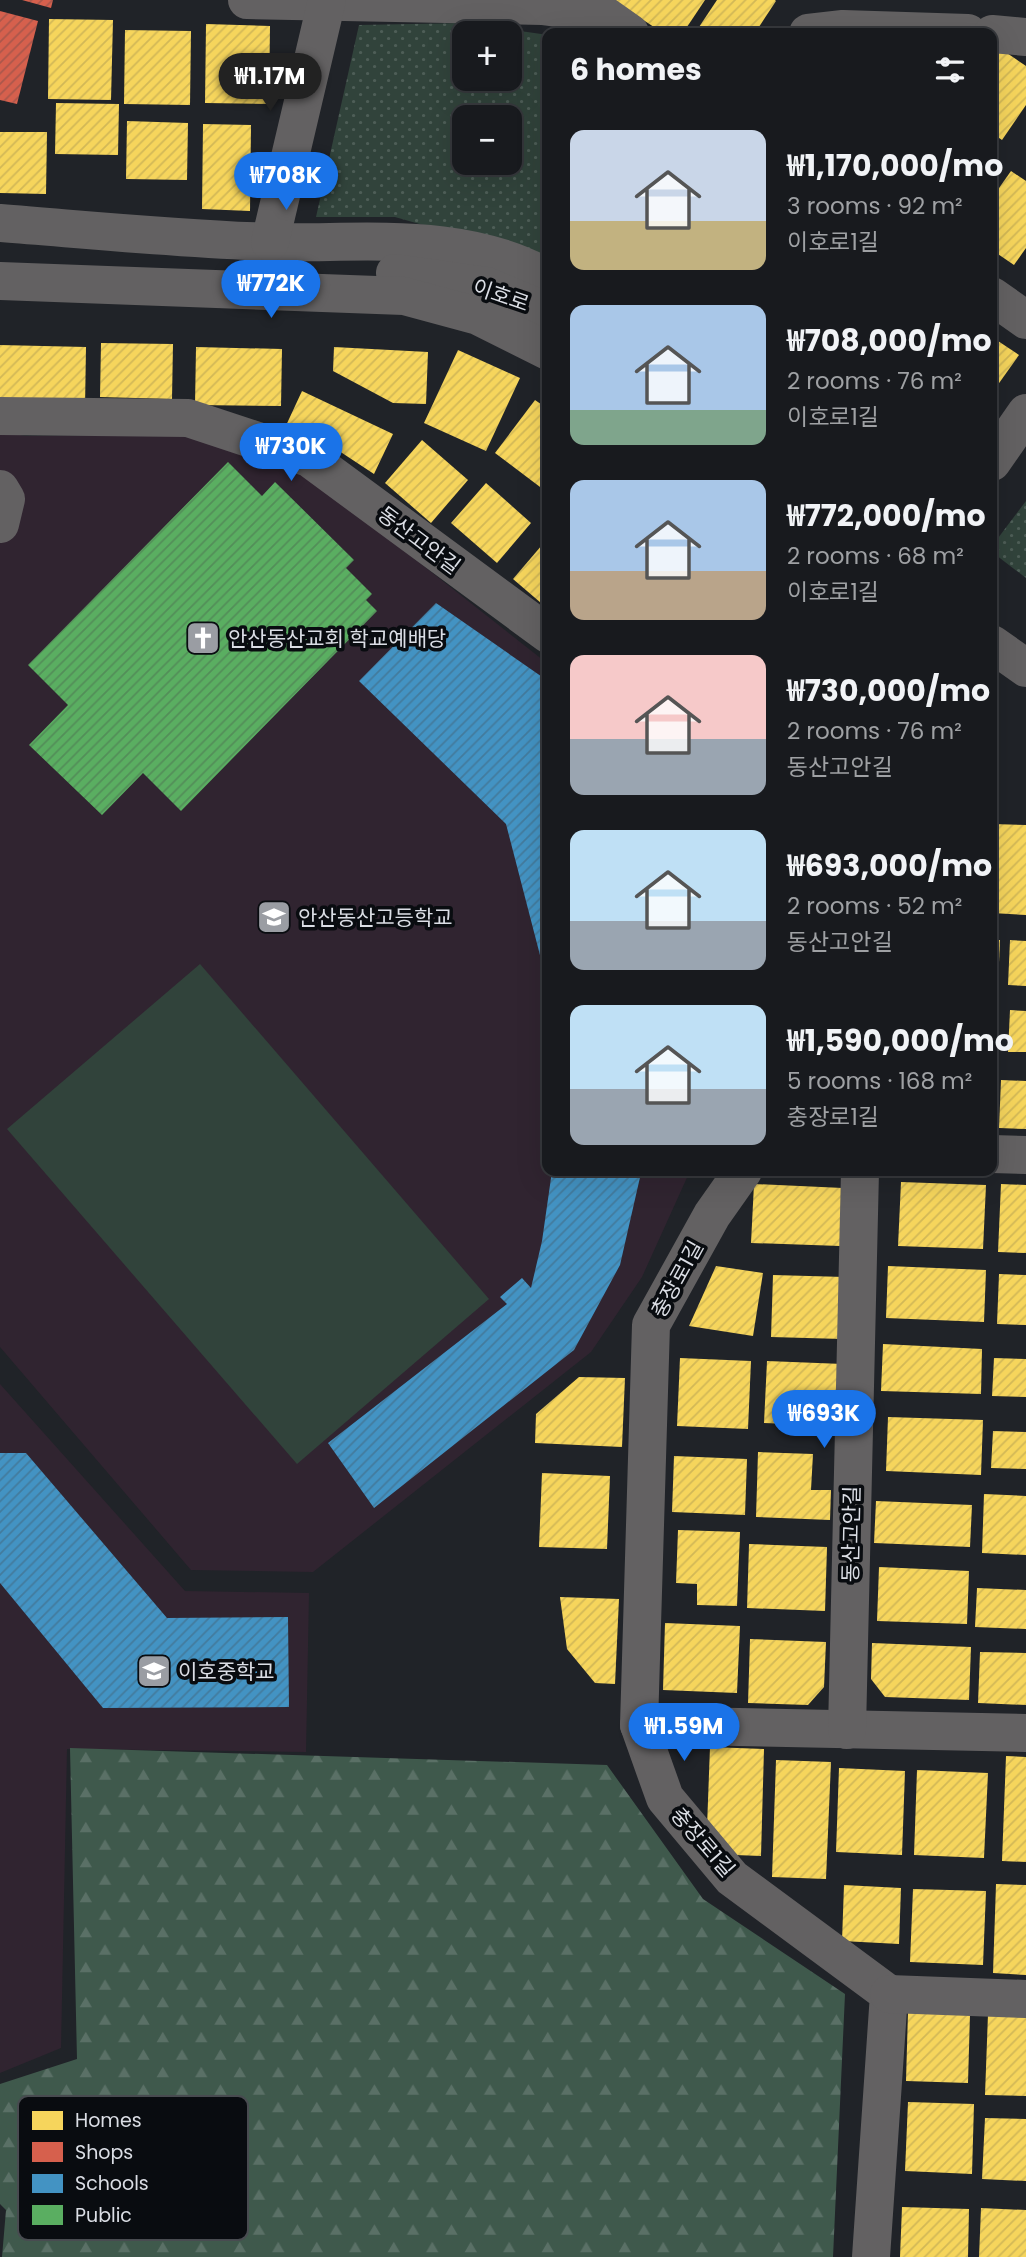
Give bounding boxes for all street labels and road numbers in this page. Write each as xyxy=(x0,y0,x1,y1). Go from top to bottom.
street label: 이호로 xyxy=(469,272,533,318)
street label: 동산고안길 xyxy=(372,499,466,581)
street label: 충장로1길 xyxy=(644,1235,710,1323)
street label: 동산고안길 xyxy=(836,1485,866,1583)
street label: 충장로1길 xyxy=(665,1801,741,1883)

